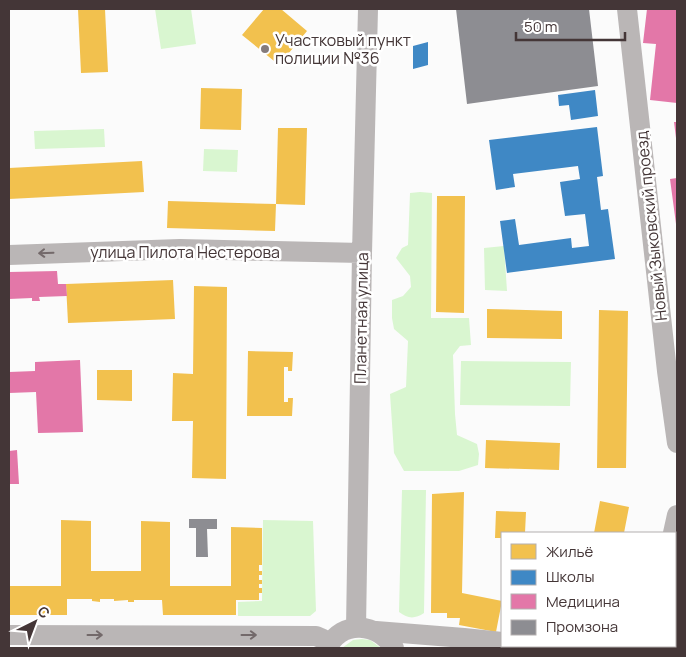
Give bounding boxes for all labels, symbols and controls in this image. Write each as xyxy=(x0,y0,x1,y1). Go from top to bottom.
scale bar xyxy=(516,10,625,42)
text: 50 m xyxy=(524,16,558,37)
place label: Участковый пункт полиции №36 xyxy=(275,29,411,69)
marker: Участковый пункт полиции №36 xyxy=(259,43,271,55)
street label: Новый Зыковский проезд xyxy=(630,129,672,322)
street label: улица Пилота Нестерова xyxy=(90,241,280,263)
one-way arrow xyxy=(38,249,54,258)
street label: Планетная улица xyxy=(349,252,373,384)
legend xyxy=(501,532,676,647)
text: Жильё xyxy=(546,541,594,562)
text: Школы xyxy=(546,566,594,587)
text: Медицина xyxy=(546,591,620,612)
north arrow xyxy=(10,597,60,647)
text: С xyxy=(34,601,54,622)
text: Промзона xyxy=(546,616,618,637)
one-way arrow xyxy=(87,630,103,640)
one-way arrow xyxy=(240,630,257,640)

